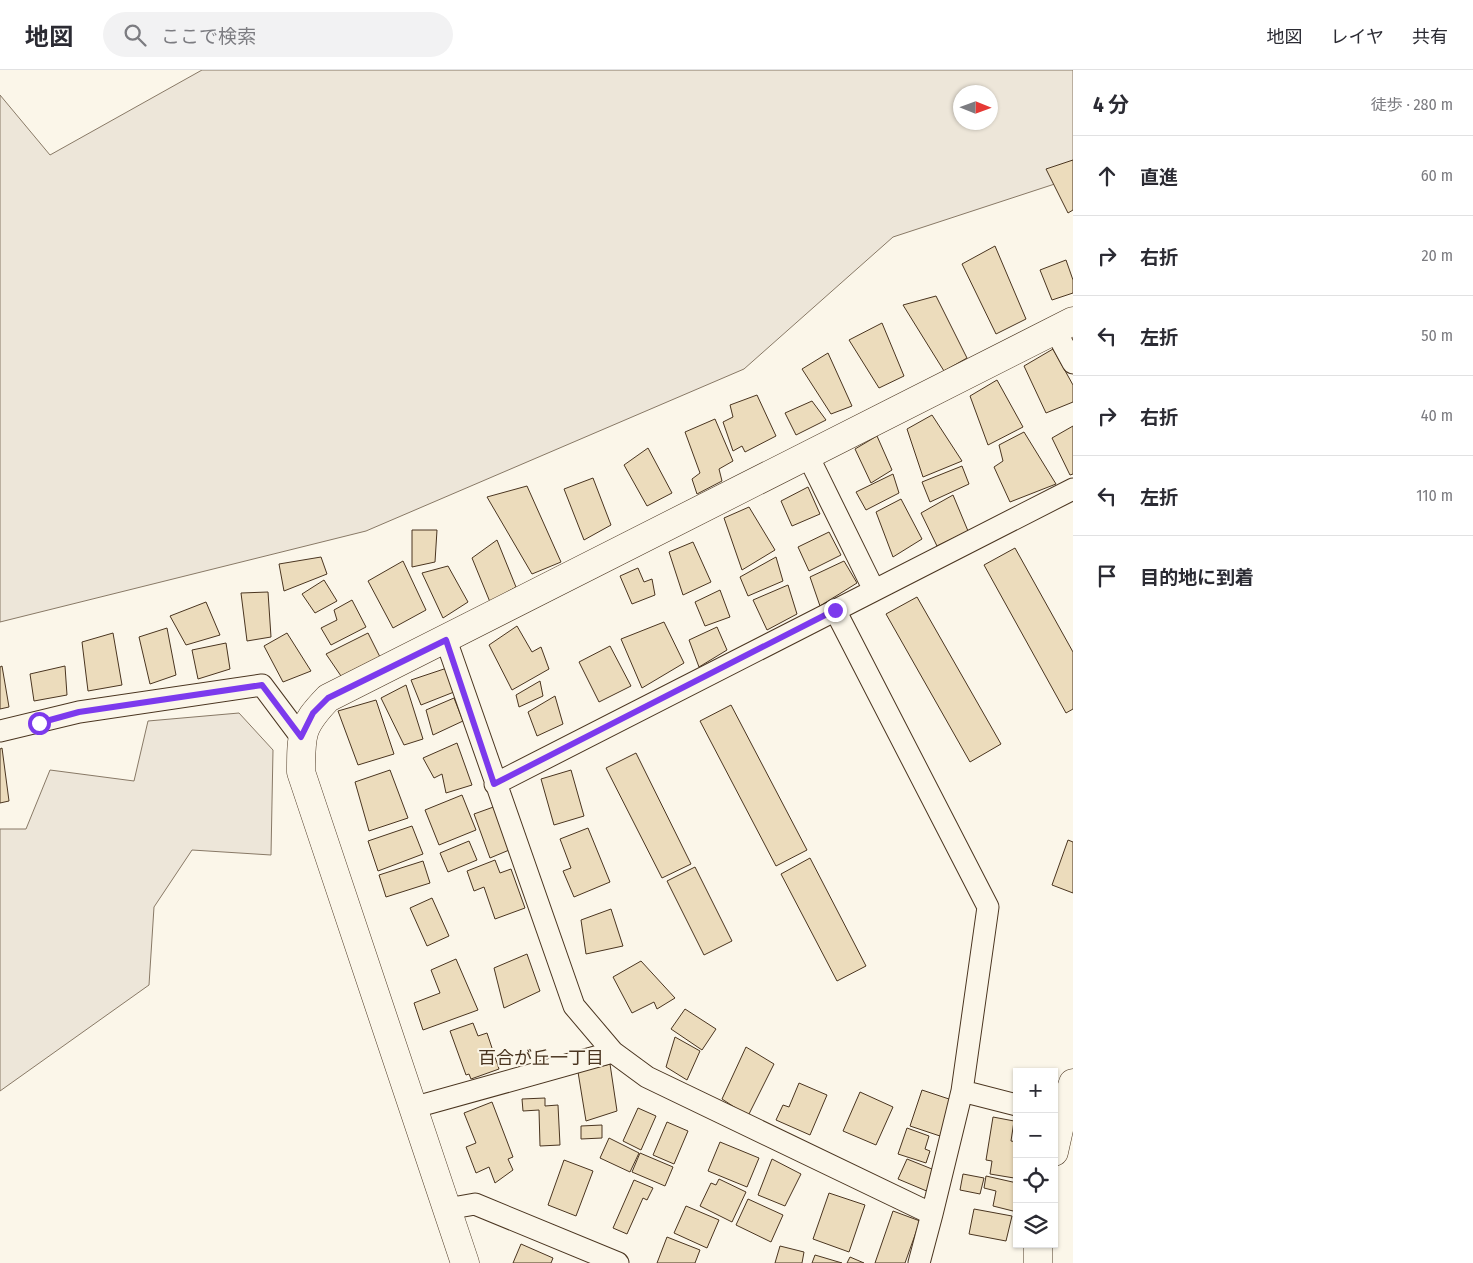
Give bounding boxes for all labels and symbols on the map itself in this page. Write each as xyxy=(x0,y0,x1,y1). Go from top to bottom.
north arrow xyxy=(953,85,998,130)
route end xyxy=(824,599,847,622)
route start xyxy=(28,712,51,735)
district label: 百合が丘一丁目 xyxy=(478,1047,604,1069)

